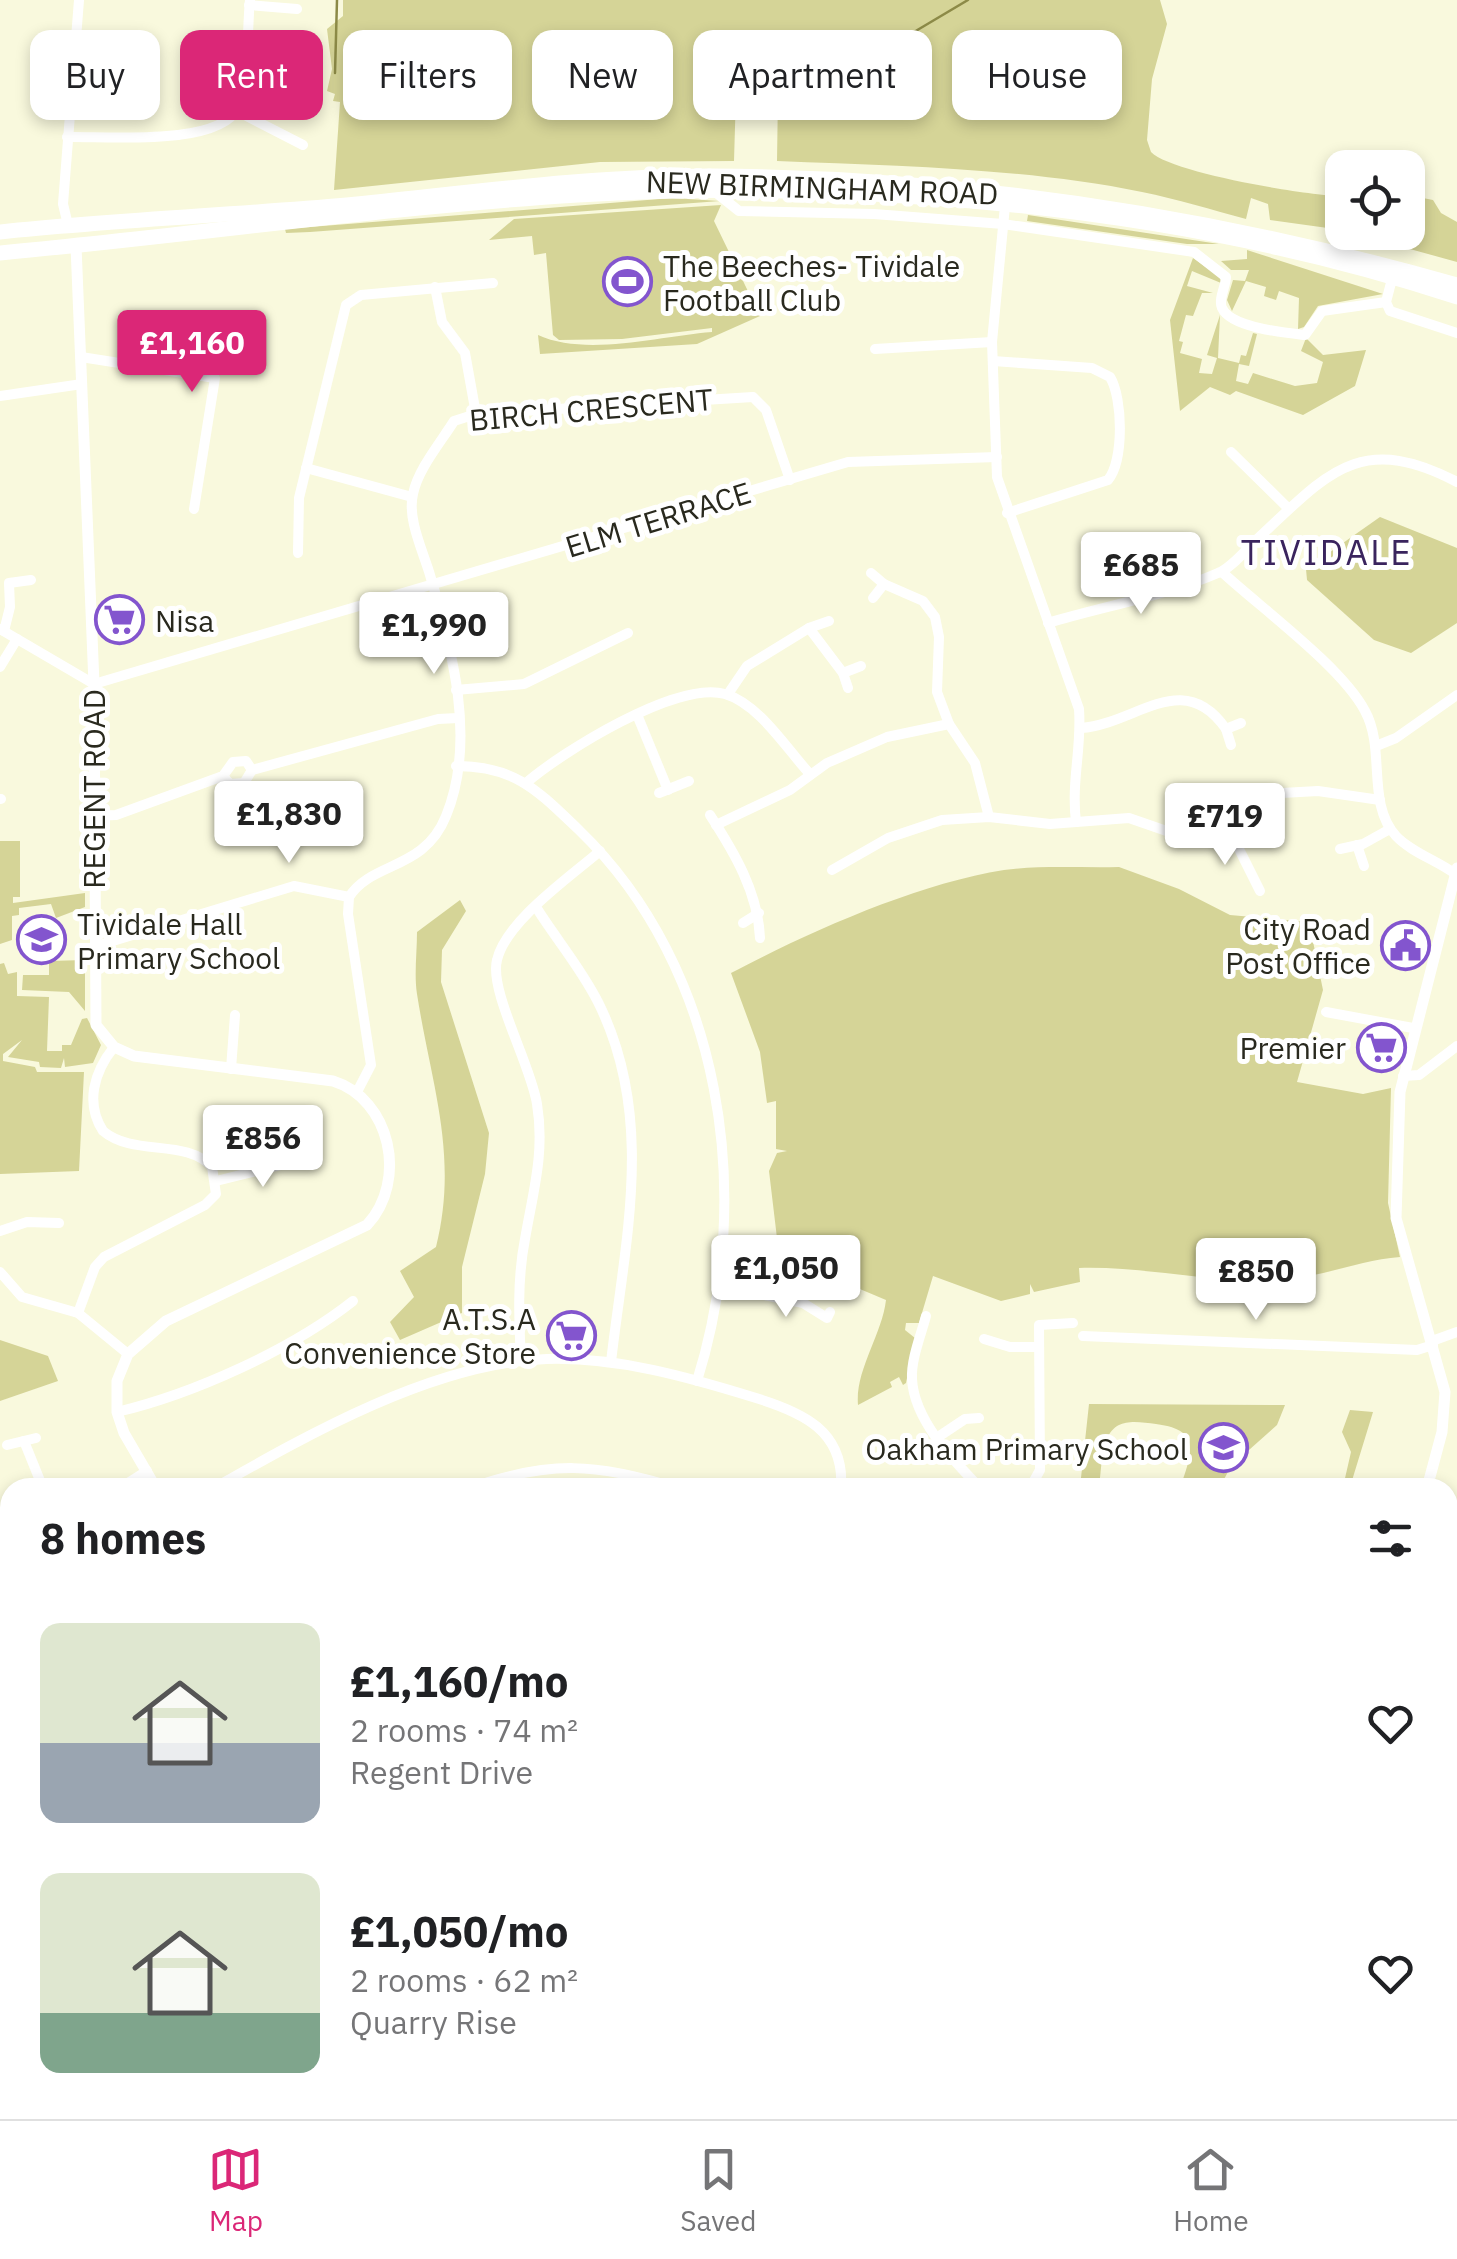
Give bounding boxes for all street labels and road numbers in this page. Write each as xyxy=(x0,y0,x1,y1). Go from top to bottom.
street label: NEW BIRMINGHAM ROAD xyxy=(645,161,999,213)
street label: BIRCH CRESCENT xyxy=(467,379,715,439)
street label: ELM TERRACE xyxy=(561,472,755,566)
street label: REGENT ROAD xyxy=(74,689,113,889)

